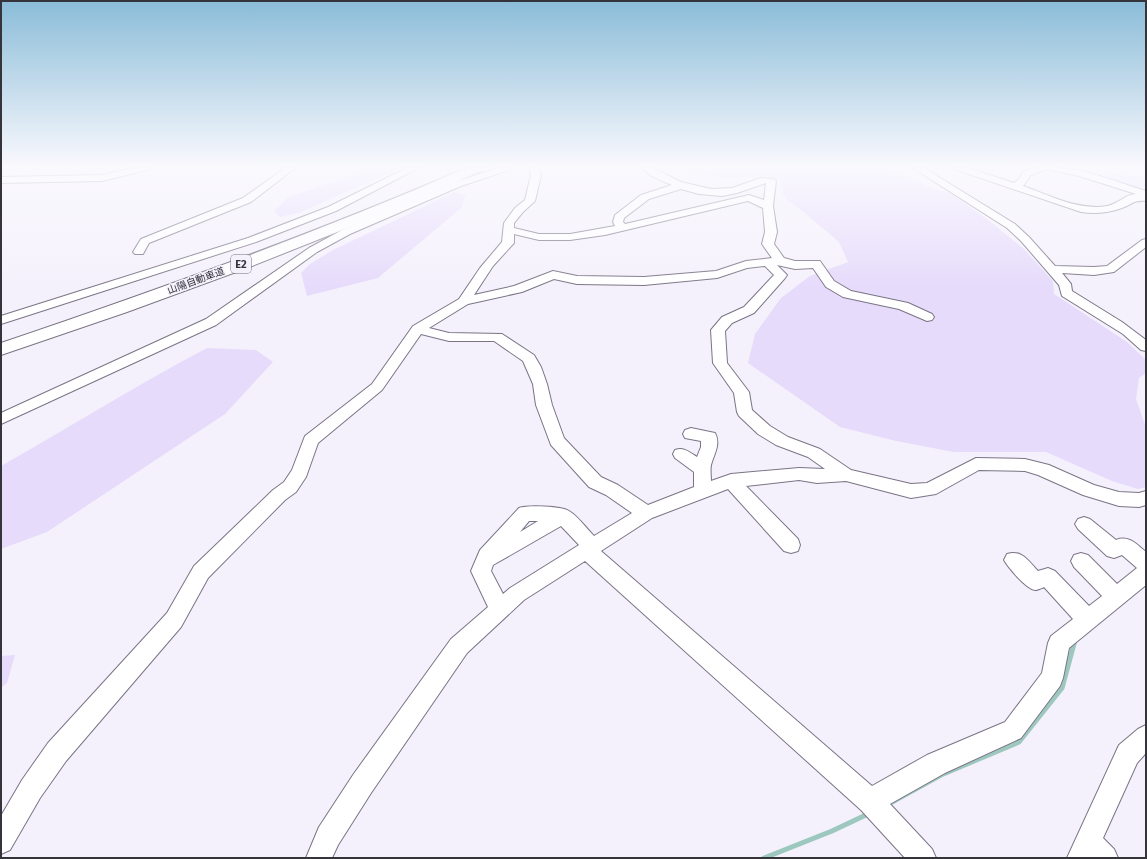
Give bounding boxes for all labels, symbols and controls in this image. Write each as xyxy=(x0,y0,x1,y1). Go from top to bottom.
road number: E2 xyxy=(231,255,251,273)
street label: 山陽自動車道 xyxy=(166,265,226,297)

